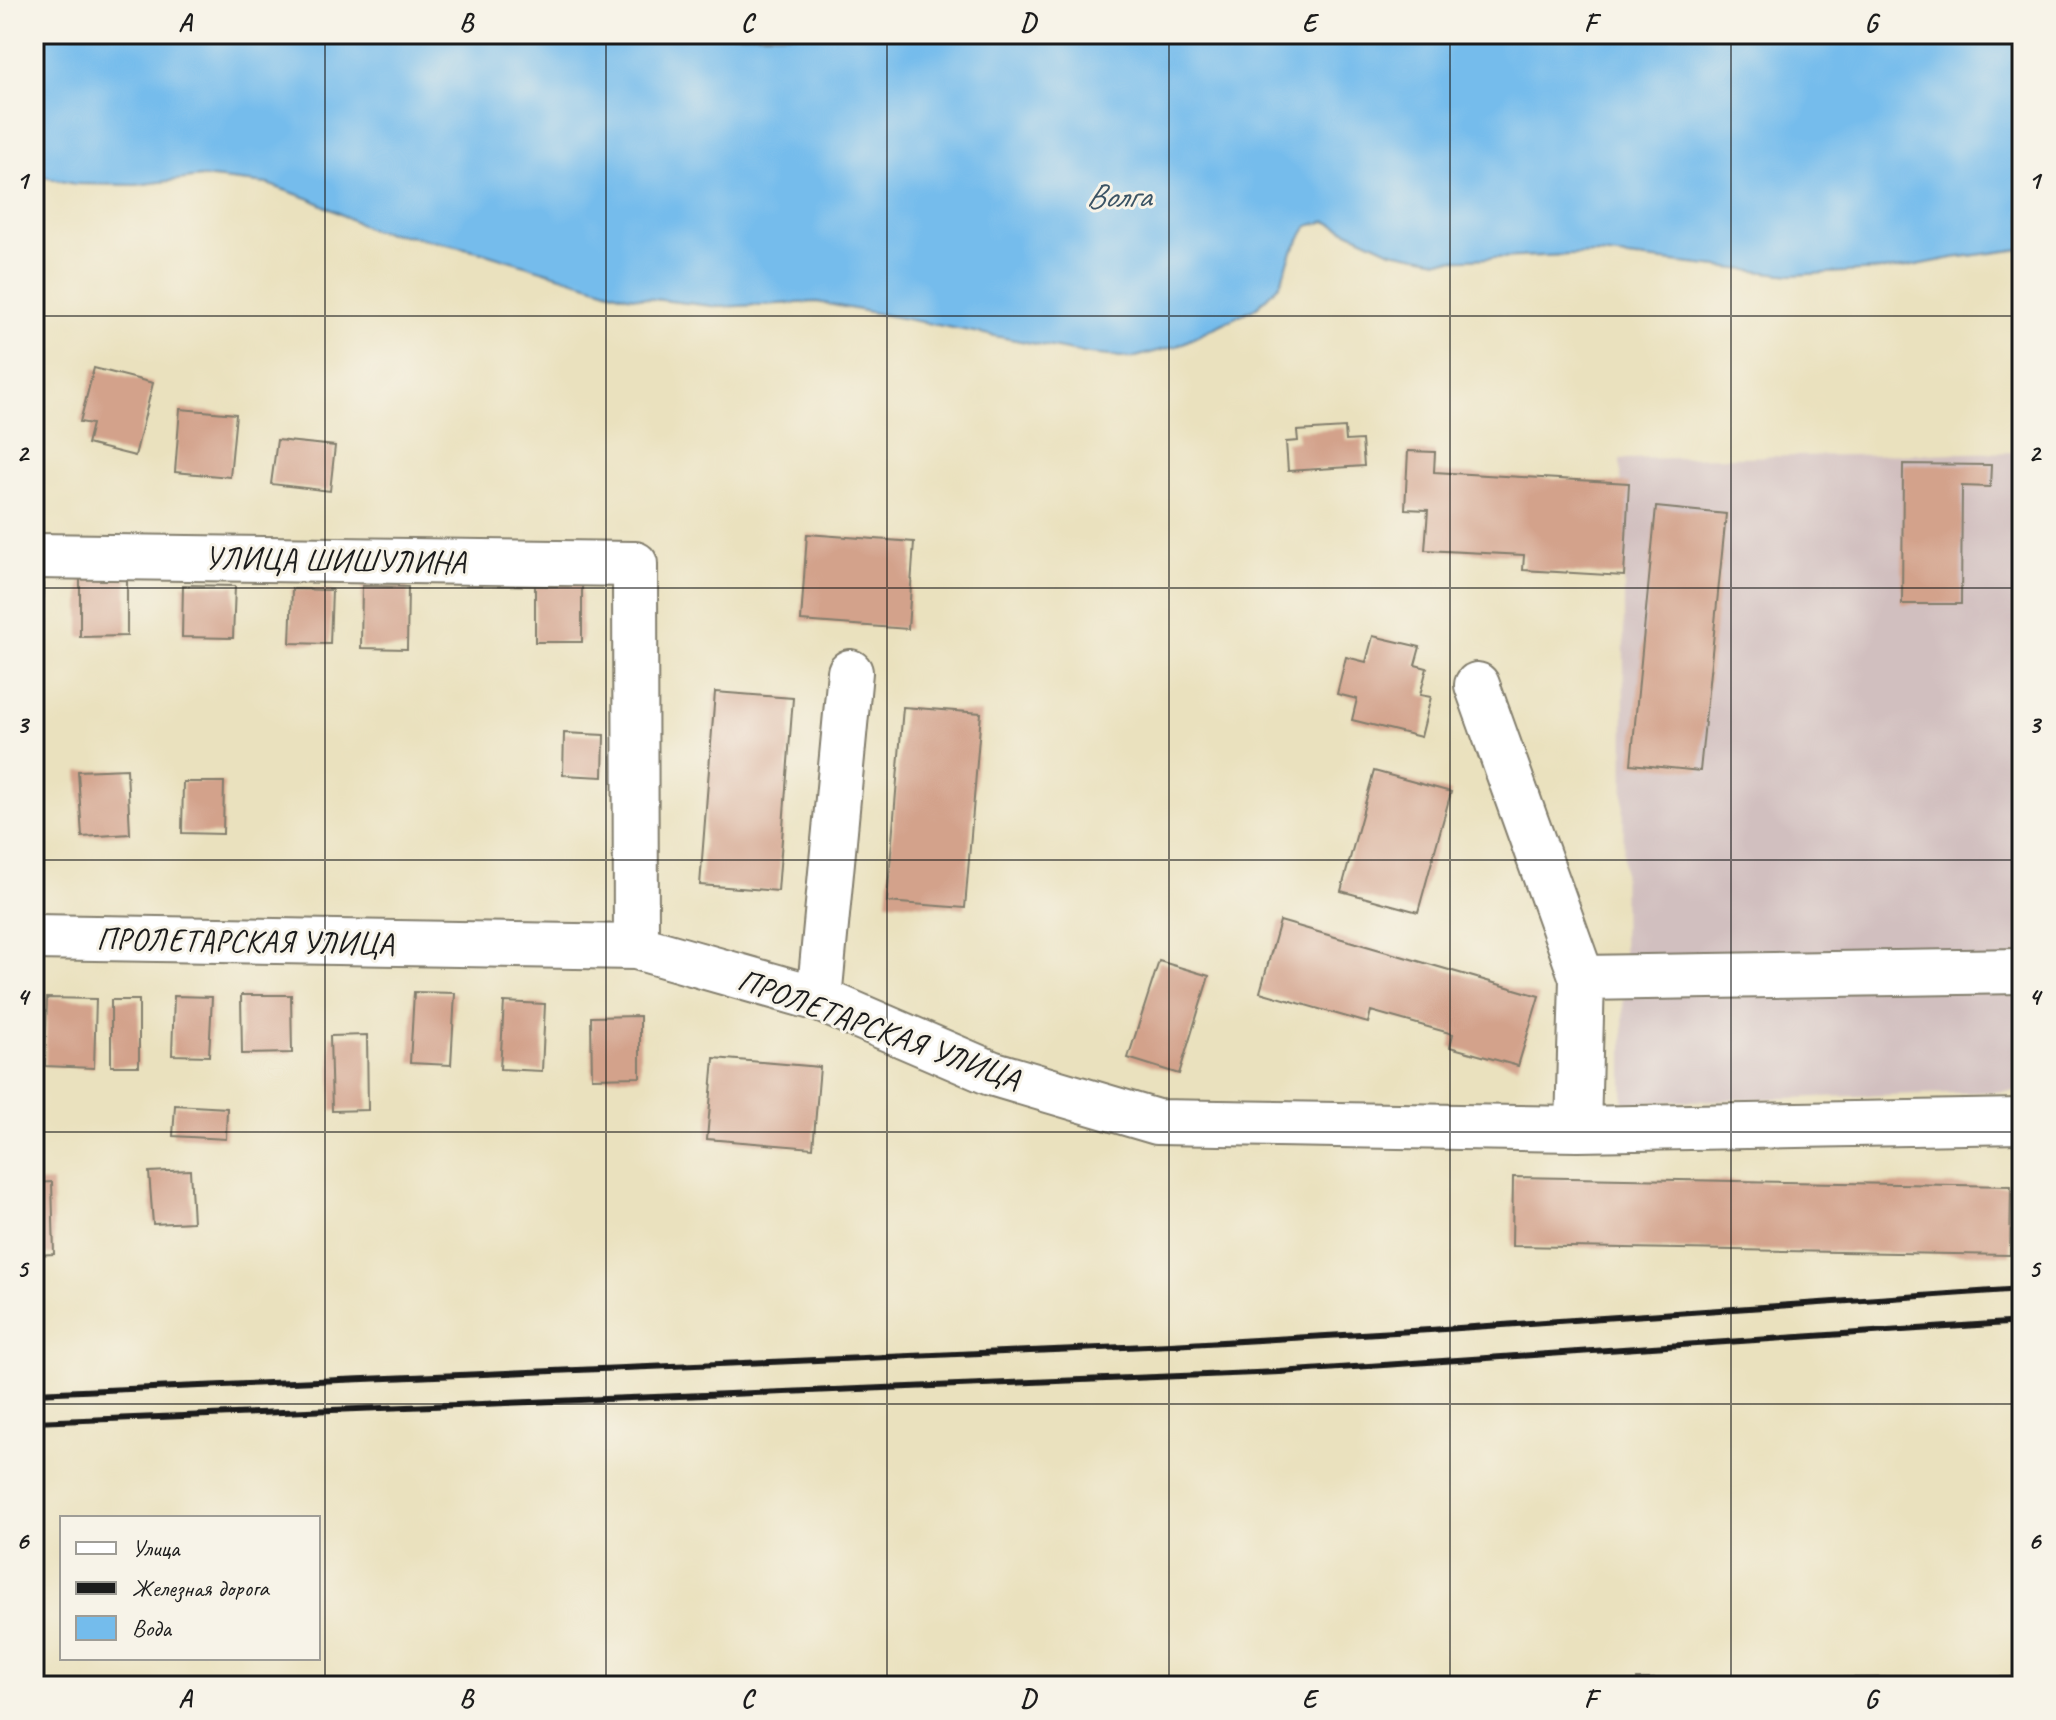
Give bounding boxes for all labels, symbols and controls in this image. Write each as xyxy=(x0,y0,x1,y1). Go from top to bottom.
text: A xyxy=(178,6,193,39)
text: B xyxy=(459,6,475,39)
text: C xyxy=(741,6,757,39)
text: D xyxy=(1020,6,1038,39)
text: E xyxy=(1302,6,1320,39)
text: F xyxy=(1584,6,1602,39)
text: G xyxy=(1865,6,1881,39)
text: 1 xyxy=(16,164,31,197)
text: 1 xyxy=(2028,164,2043,197)
water label: Волга xyxy=(1086,174,1154,217)
text: 2 xyxy=(16,436,30,469)
text: 2 xyxy=(2028,436,2042,469)
street label: УЛИЦА ШИШУЛИНА xyxy=(204,537,468,583)
text: 3 xyxy=(16,708,30,741)
text: 3 xyxy=(2028,708,2042,741)
street label: ПРОЛЕТАРСКАЯ УЛИЦА xyxy=(96,918,395,964)
street label: ПРОЛЕТАРСКАЯ УЛИЦА xyxy=(732,959,1027,1099)
text: 4 xyxy=(16,980,31,1013)
text: 4 xyxy=(2028,980,2043,1013)
text: 5 xyxy=(16,1252,30,1285)
text: 5 xyxy=(2028,1252,2042,1285)
legend xyxy=(60,1516,320,1660)
text: 6 xyxy=(16,1524,30,1557)
text: 6 xyxy=(2028,1524,2042,1557)
text: Улица xyxy=(132,1533,181,1563)
text: Железная дорога xyxy=(132,1573,270,1603)
text: Вода xyxy=(132,1613,172,1643)
text: A xyxy=(178,1682,193,1715)
text: B xyxy=(459,1682,475,1715)
text: C xyxy=(741,1682,757,1715)
text: D xyxy=(1020,1682,1038,1715)
text: E xyxy=(1302,1682,1320,1715)
text: F xyxy=(1584,1682,1602,1715)
text: G xyxy=(1865,1682,1881,1715)

